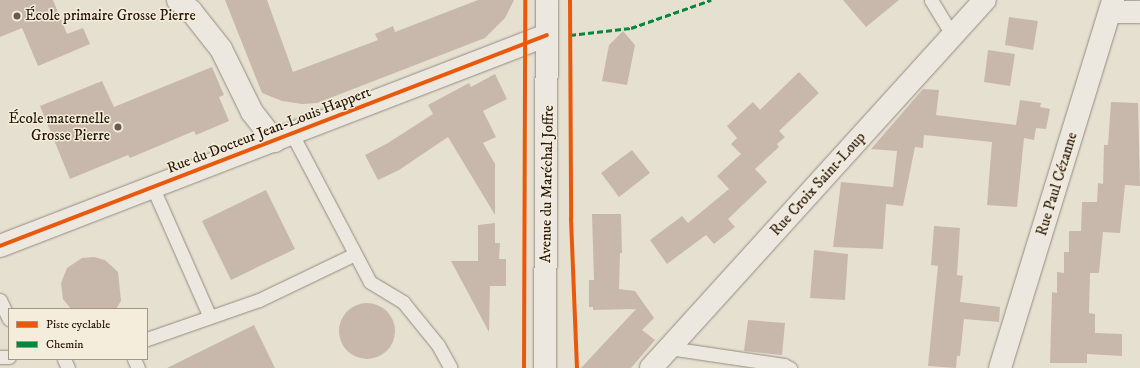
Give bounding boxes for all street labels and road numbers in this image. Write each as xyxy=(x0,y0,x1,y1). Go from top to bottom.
street label: Rue du Docteur Jean-Louis Happert xyxy=(165,83,373,177)
street label: Avenue du Maréchal Joffre xyxy=(537,105,557,263)
street label: Rue Croix Saint-Loup xyxy=(767,128,869,240)
street label: Rue Paul Cézanne xyxy=(1033,130,1081,238)

